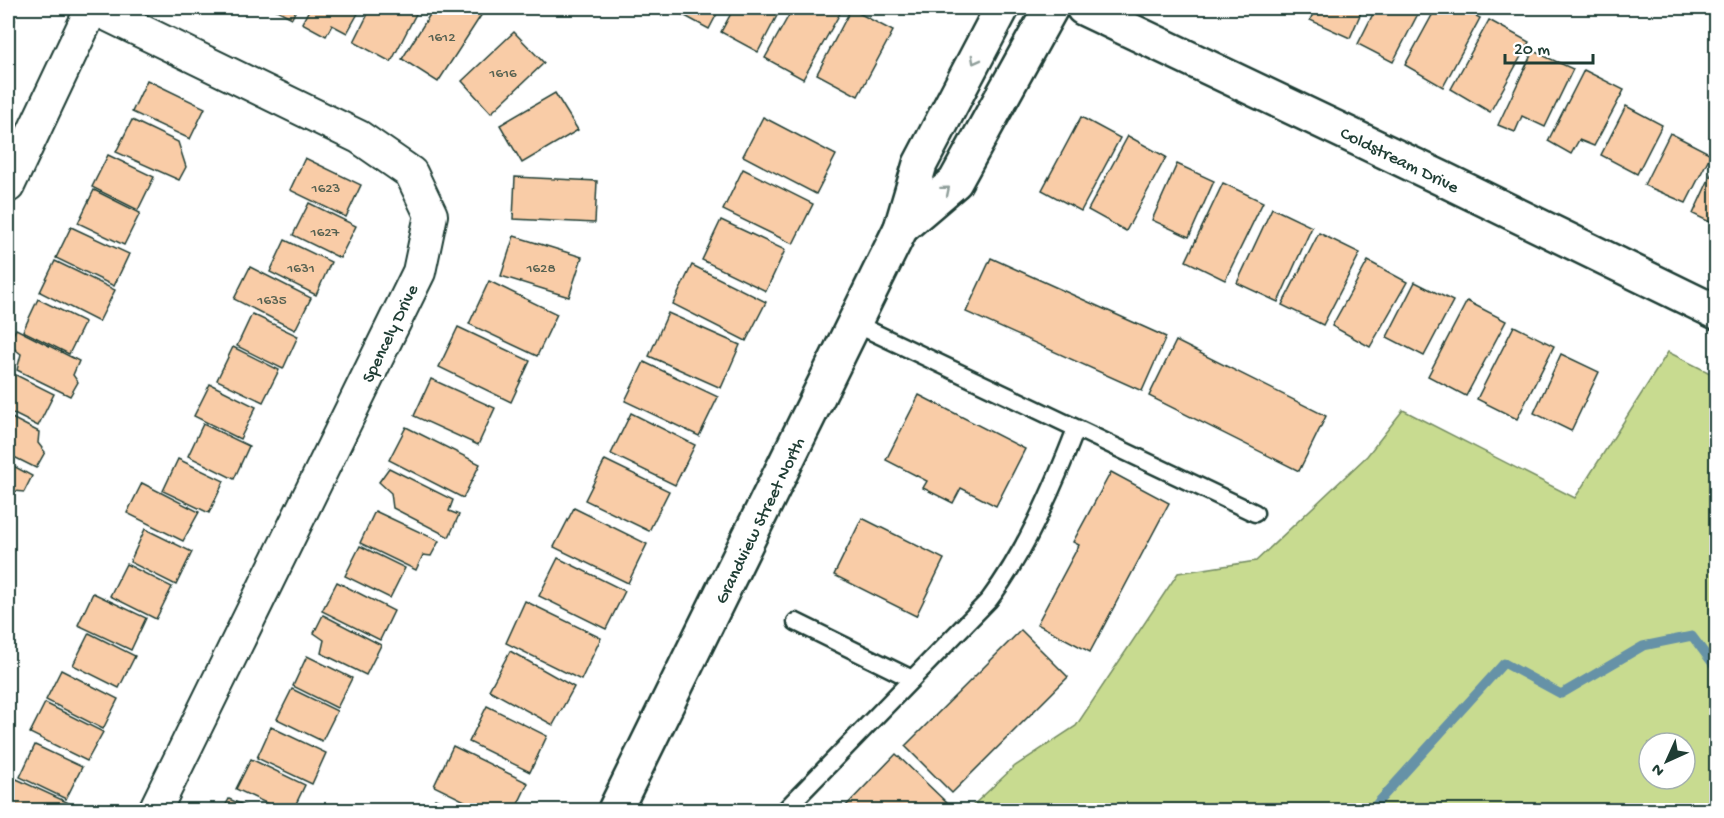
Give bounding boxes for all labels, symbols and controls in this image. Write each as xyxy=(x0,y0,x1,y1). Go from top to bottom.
scale bar xyxy=(1505,27,1594,65)
house number: 1612 xyxy=(427,29,456,47)
text: 20 m xyxy=(1514,40,1550,61)
one-way arrow xyxy=(971,53,982,64)
house number: 1616 xyxy=(488,65,517,83)
street label: Coldstream Drive xyxy=(1336,123,1462,199)
house number: 1623 xyxy=(311,180,341,198)
one-way arrow xyxy=(939,186,950,197)
house number: 1627 xyxy=(310,224,341,242)
house number: 1631 xyxy=(286,260,315,278)
house number: 1628 xyxy=(525,260,556,278)
street label: Spencely Drive xyxy=(358,281,424,387)
house number: 1635 xyxy=(256,292,287,310)
street label: Grandview Street North xyxy=(712,434,811,608)
north arrow xyxy=(1637,731,1697,791)
text: N xyxy=(1648,758,1669,780)

